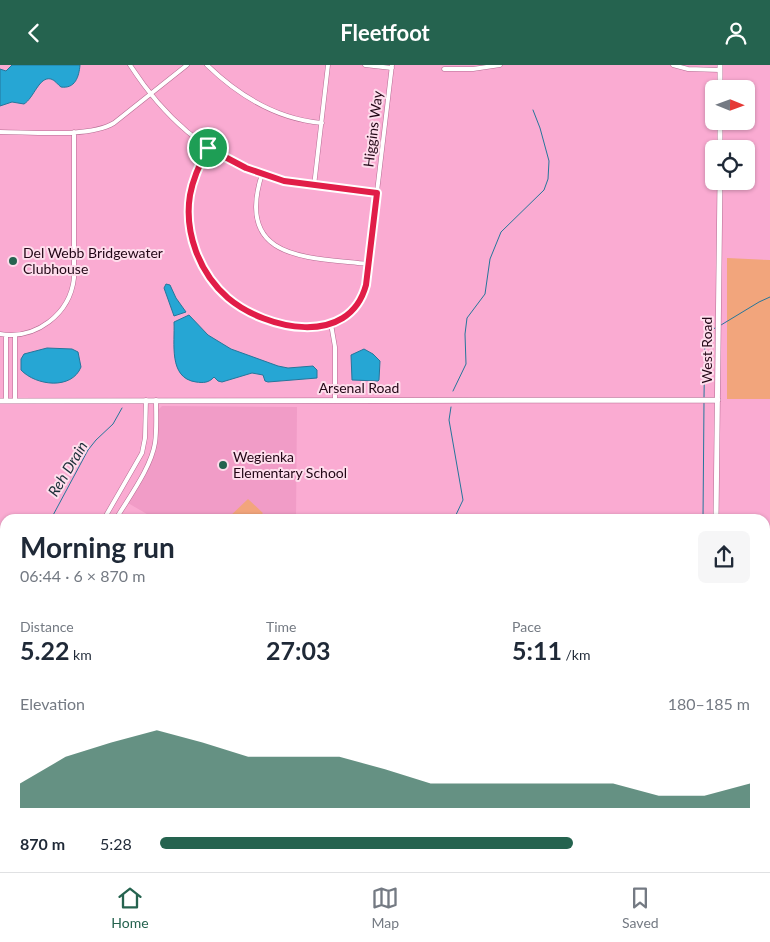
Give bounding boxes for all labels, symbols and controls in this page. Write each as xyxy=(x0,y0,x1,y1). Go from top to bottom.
icon: back xyxy=(20,19,48,47)
text: Fleetfoot xyxy=(340,19,430,46)
icon: person xyxy=(722,19,750,47)
north arrow xyxy=(705,80,755,130)
map controls xyxy=(705,80,755,190)
street label: Higgins Way xyxy=(359,89,386,168)
pin xyxy=(187,127,229,169)
icon: arrive xyxy=(194,134,222,162)
button: locate xyxy=(705,140,755,190)
place label: Del Webb Bridgewater Clubhouse xyxy=(23,244,163,277)
marker: Del Webb Bridgewater Clubhouse xyxy=(7,255,19,267)
street label: West Road xyxy=(698,317,715,383)
street label: Arsenal Road xyxy=(319,379,399,396)
water label: Reh Drain xyxy=(44,438,91,499)
place label: Wegienka Elementary School xyxy=(233,448,347,481)
marker: Wegienka Elementary School xyxy=(217,459,229,471)
text: Morning run xyxy=(20,530,175,564)
button: share xyxy=(698,531,750,583)
text: 06:44 · 6 × 870 m xyxy=(20,566,145,585)
text: Distance xyxy=(20,618,74,635)
text: Time xyxy=(266,618,297,635)
text: Pace xyxy=(512,618,541,635)
text: 5.22 xyxy=(20,635,69,665)
text: 27:03 xyxy=(266,635,330,665)
text: 5:11 xyxy=(512,635,562,665)
text: km xyxy=(69,646,92,663)
text: /km xyxy=(562,646,591,663)
text: Elevation xyxy=(20,694,85,713)
text: 180–185 m xyxy=(668,694,750,713)
text: 870 m xyxy=(20,834,65,853)
text: 5:28 xyxy=(100,834,132,853)
tab: Home xyxy=(111,884,149,931)
tab: Map xyxy=(371,884,399,931)
tab: Saved xyxy=(622,884,659,931)

